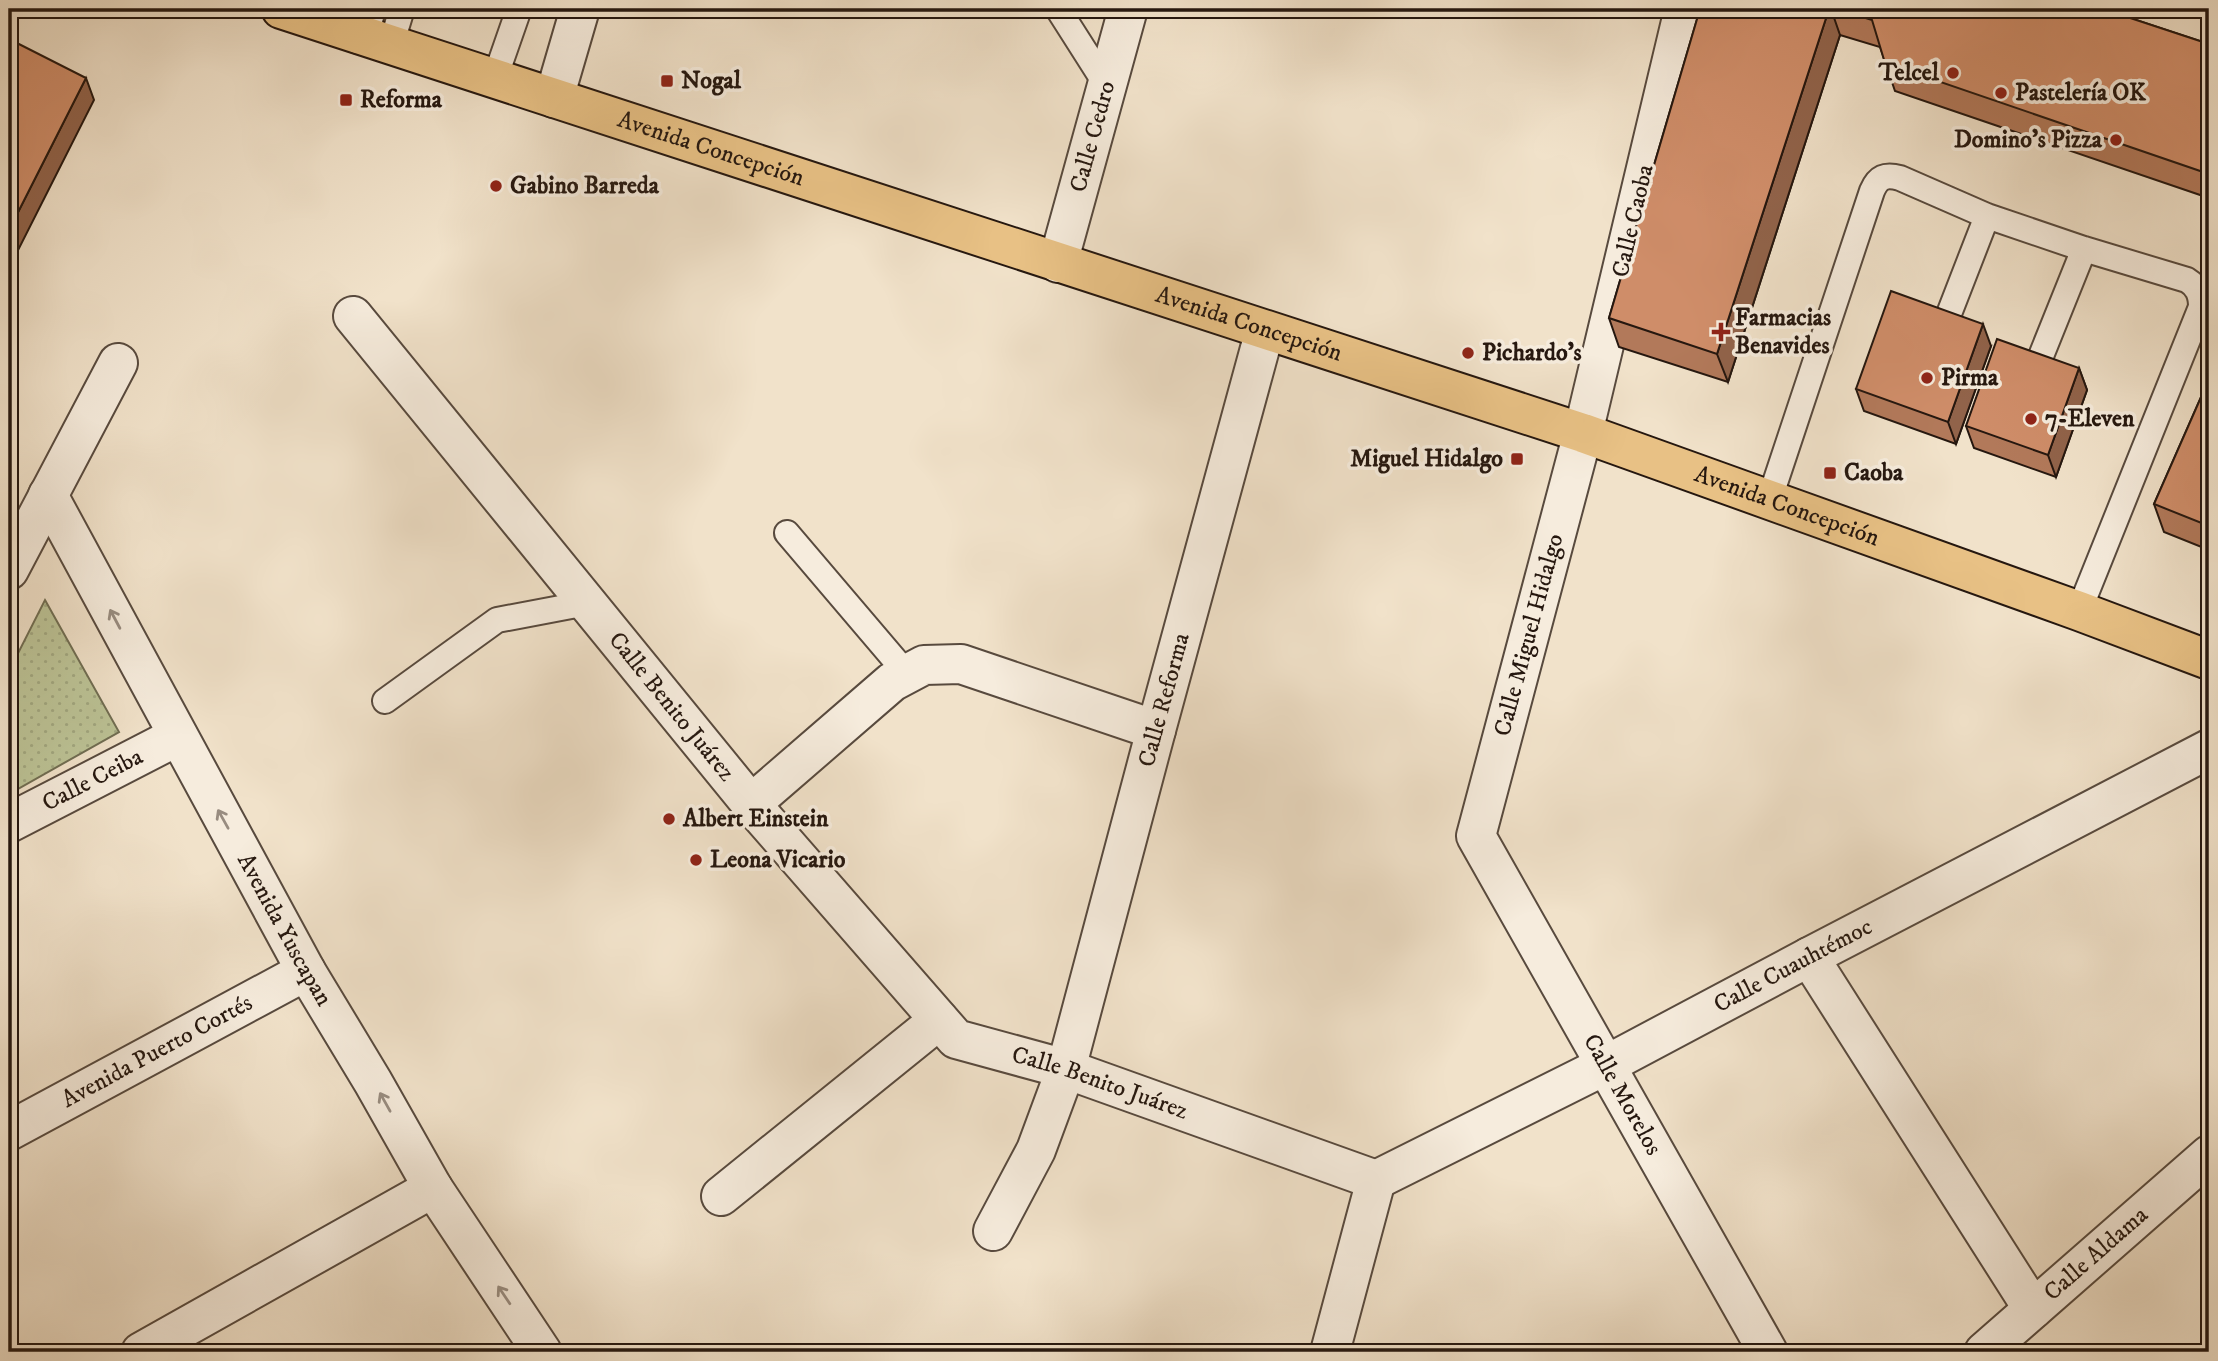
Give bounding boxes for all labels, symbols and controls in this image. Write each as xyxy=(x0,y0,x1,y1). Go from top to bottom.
place label: Telcel xyxy=(1878,58,1940,88)
marker: Telcel xyxy=(1945,65,1961,81)
place label: Nogal xyxy=(681,66,742,96)
marker: Nogal xyxy=(659,73,675,89)
street label: Calle Cedro xyxy=(1063,78,1122,196)
place label: Pastelería OK xyxy=(2015,78,2147,108)
place label: Reforma xyxy=(360,85,443,115)
marker: Pastelería OK xyxy=(1993,85,2009,101)
marker: Reforma xyxy=(338,92,354,108)
street label: Avenida Concepción xyxy=(614,105,808,193)
place label: Domino's Pizza xyxy=(1954,125,2103,155)
marker: Domino's Pizza xyxy=(2108,132,2124,148)
street label: Calle Caoba xyxy=(1605,161,1661,280)
place label: Gabino Barreda xyxy=(510,171,660,201)
marker: Gabino Barreda xyxy=(488,178,504,194)
street label: Avenida Concepción xyxy=(1152,280,1347,369)
place label: Farmacias Benavides xyxy=(1735,303,1831,361)
marker: Farmacias Benavides xyxy=(1713,324,1729,340)
place label: Pichardo's xyxy=(1482,338,1582,368)
marker: Pichardo's xyxy=(1460,345,1476,361)
place label: Pirma xyxy=(1941,363,1999,393)
marker: Pirma xyxy=(1919,370,1935,386)
place label: 7-Eleven xyxy=(2045,404,2135,434)
marker: 7-Eleven xyxy=(2023,411,2039,427)
place label: Miguel Hidalgo xyxy=(1350,444,1503,474)
marker: Miguel Hidalgo xyxy=(1509,451,1525,467)
place label: Caoba xyxy=(1844,458,1904,488)
street label: Avenida Concepción xyxy=(1690,459,1884,553)
marker: Caoba xyxy=(1822,465,1838,481)
street label: Calle Miguel Hidalgo xyxy=(1488,530,1570,740)
one-way arrow xyxy=(108,610,122,630)
street label: Calle Benito Juárez xyxy=(602,626,742,788)
street label: Calle Reforma xyxy=(1132,629,1197,770)
street label: Calle Ceiba xyxy=(37,741,149,818)
place label: Albert Einstein xyxy=(682,804,829,834)
one-way arrow xyxy=(216,810,230,830)
marker: Albert Einstein xyxy=(661,811,677,827)
place label: Leona Vicario xyxy=(710,845,846,875)
street label: Avenida Yuscapan xyxy=(230,848,339,1012)
marker: Leona Vicario xyxy=(688,852,704,868)
street label: Calle Cuauhtémoc xyxy=(1709,912,1878,1020)
street label: Avenida Puerto Cortés xyxy=(56,988,258,1115)
street label: Calle Morelos xyxy=(1576,1029,1669,1161)
street label: Calle Benito Juárez xyxy=(1008,1040,1193,1127)
one-way arrow xyxy=(378,1092,391,1113)
street label: Calle Aldama xyxy=(2038,1200,2155,1307)
one-way arrow xyxy=(497,1286,511,1306)

